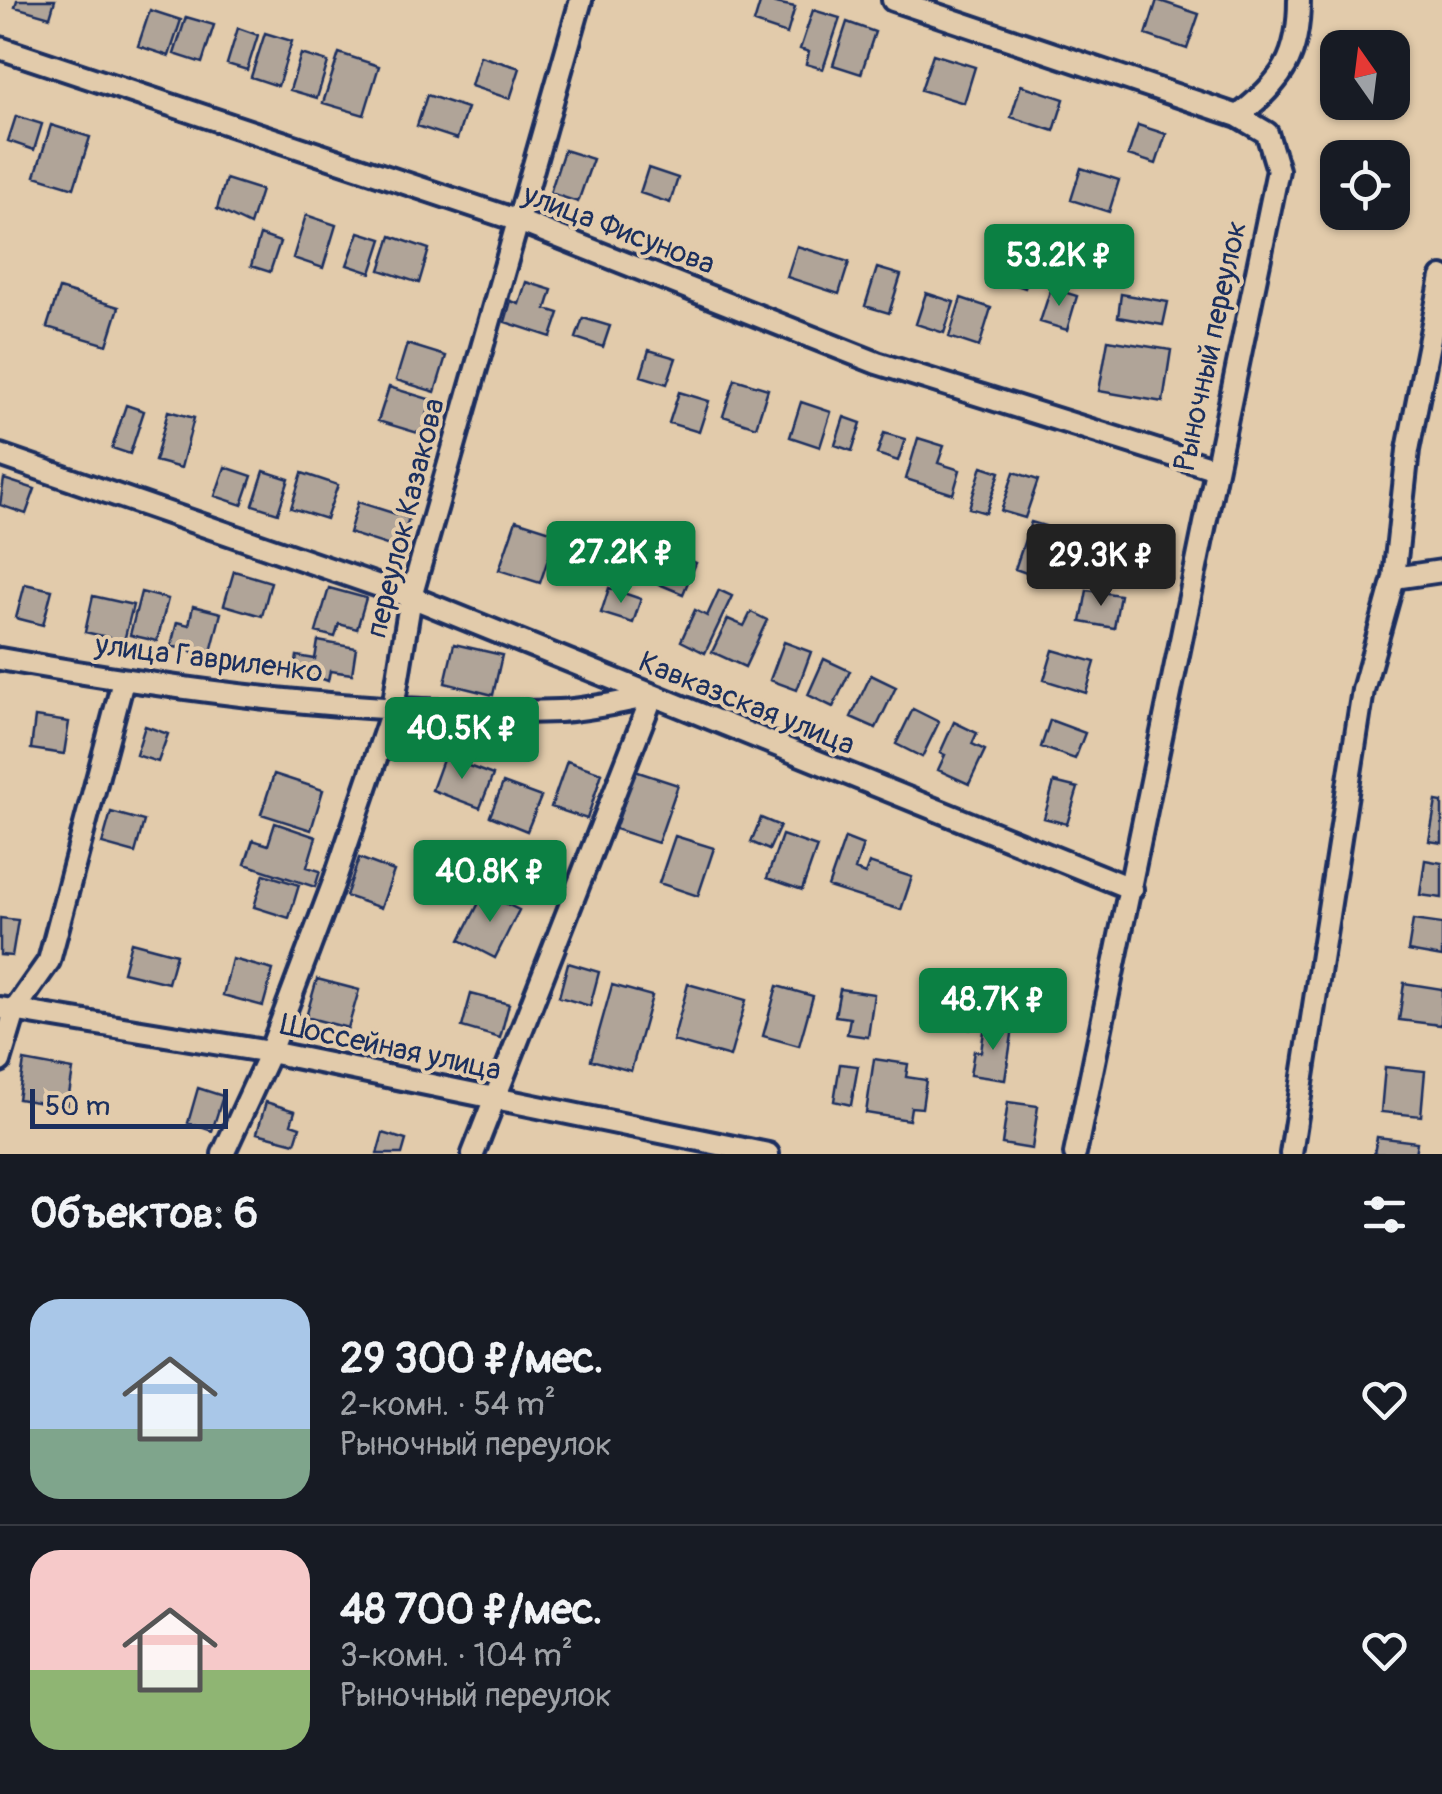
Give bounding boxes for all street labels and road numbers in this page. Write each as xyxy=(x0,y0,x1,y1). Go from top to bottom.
street label: улица Фисунова xyxy=(517,176,720,283)
street label: Рыночный переулок xyxy=(1166,218,1255,475)
street label: переулок Казакова xyxy=(358,394,453,642)
street label: улица Гавриленко xyxy=(92,626,325,691)
street label: Кавказская улица xyxy=(633,643,860,764)
street label: Шоссейная улица xyxy=(277,1006,505,1089)

